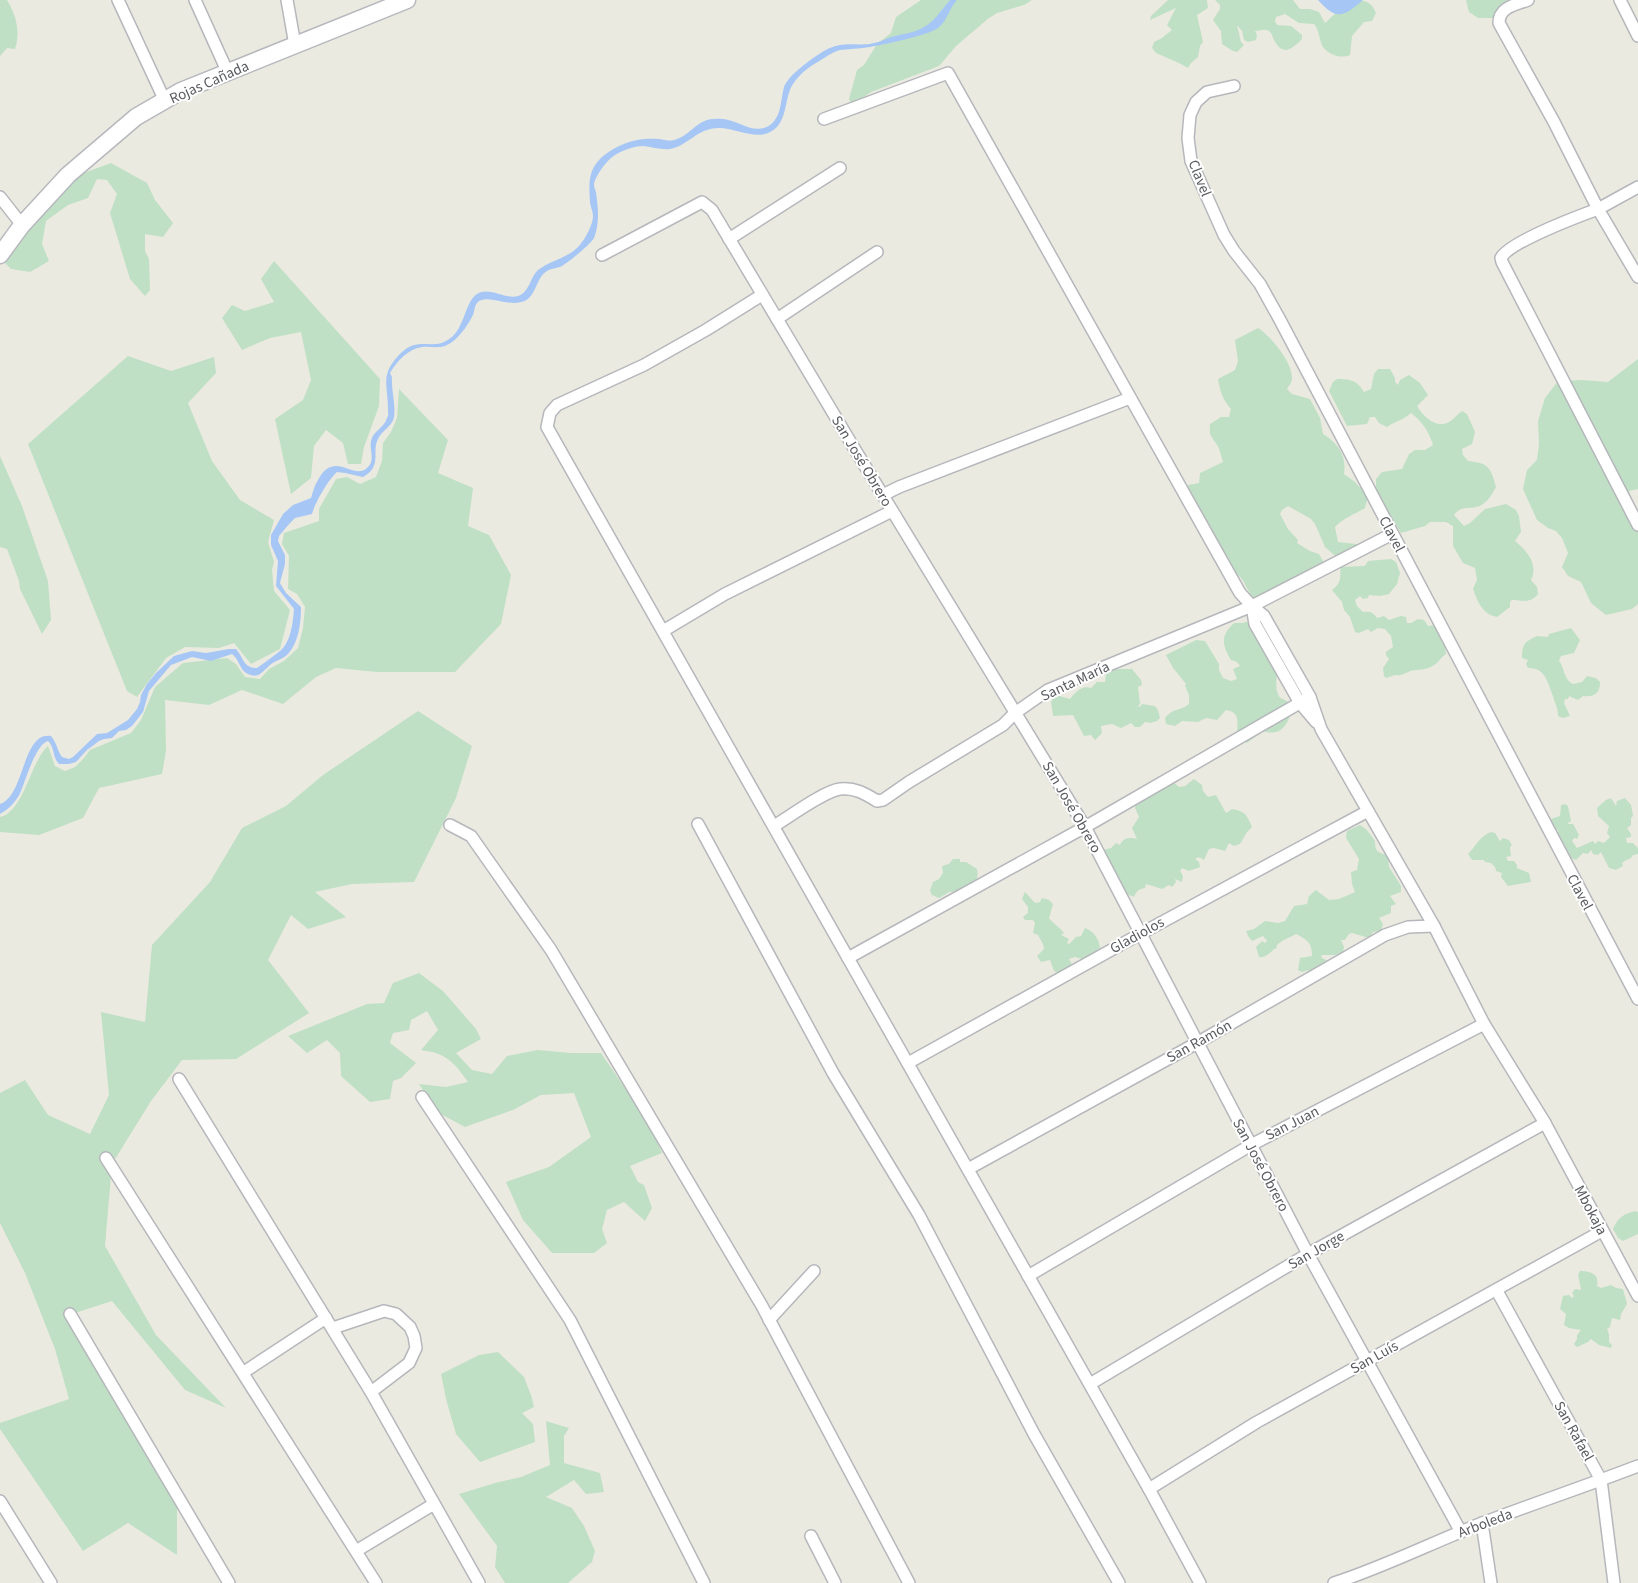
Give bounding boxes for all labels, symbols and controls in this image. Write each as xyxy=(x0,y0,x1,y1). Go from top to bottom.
street label: Rojas Cañada xyxy=(166,56,252,109)
street label: Clavel xyxy=(1183,157,1216,200)
street label: San José Obrero xyxy=(826,412,897,511)
street label: Clavel xyxy=(1373,512,1410,556)
street label: Santa María xyxy=(1037,656,1113,707)
street label: San José Obrero xyxy=(1037,758,1106,857)
street label: Clavel xyxy=(1561,870,1598,914)
street label: Gladiolos xyxy=(1106,912,1168,959)
street label: San Ramón xyxy=(1163,1015,1236,1068)
street label: San Juan xyxy=(1262,1101,1323,1146)
street label: San José Obrero xyxy=(1227,1115,1294,1216)
street label: Mbokaja xyxy=(1569,1182,1612,1239)
street label: San Jorge xyxy=(1284,1226,1348,1275)
street label: San Luís xyxy=(1346,1336,1402,1379)
street label: San Rafael xyxy=(1548,1397,1599,1465)
street label: Arboleda xyxy=(1455,1503,1516,1543)

